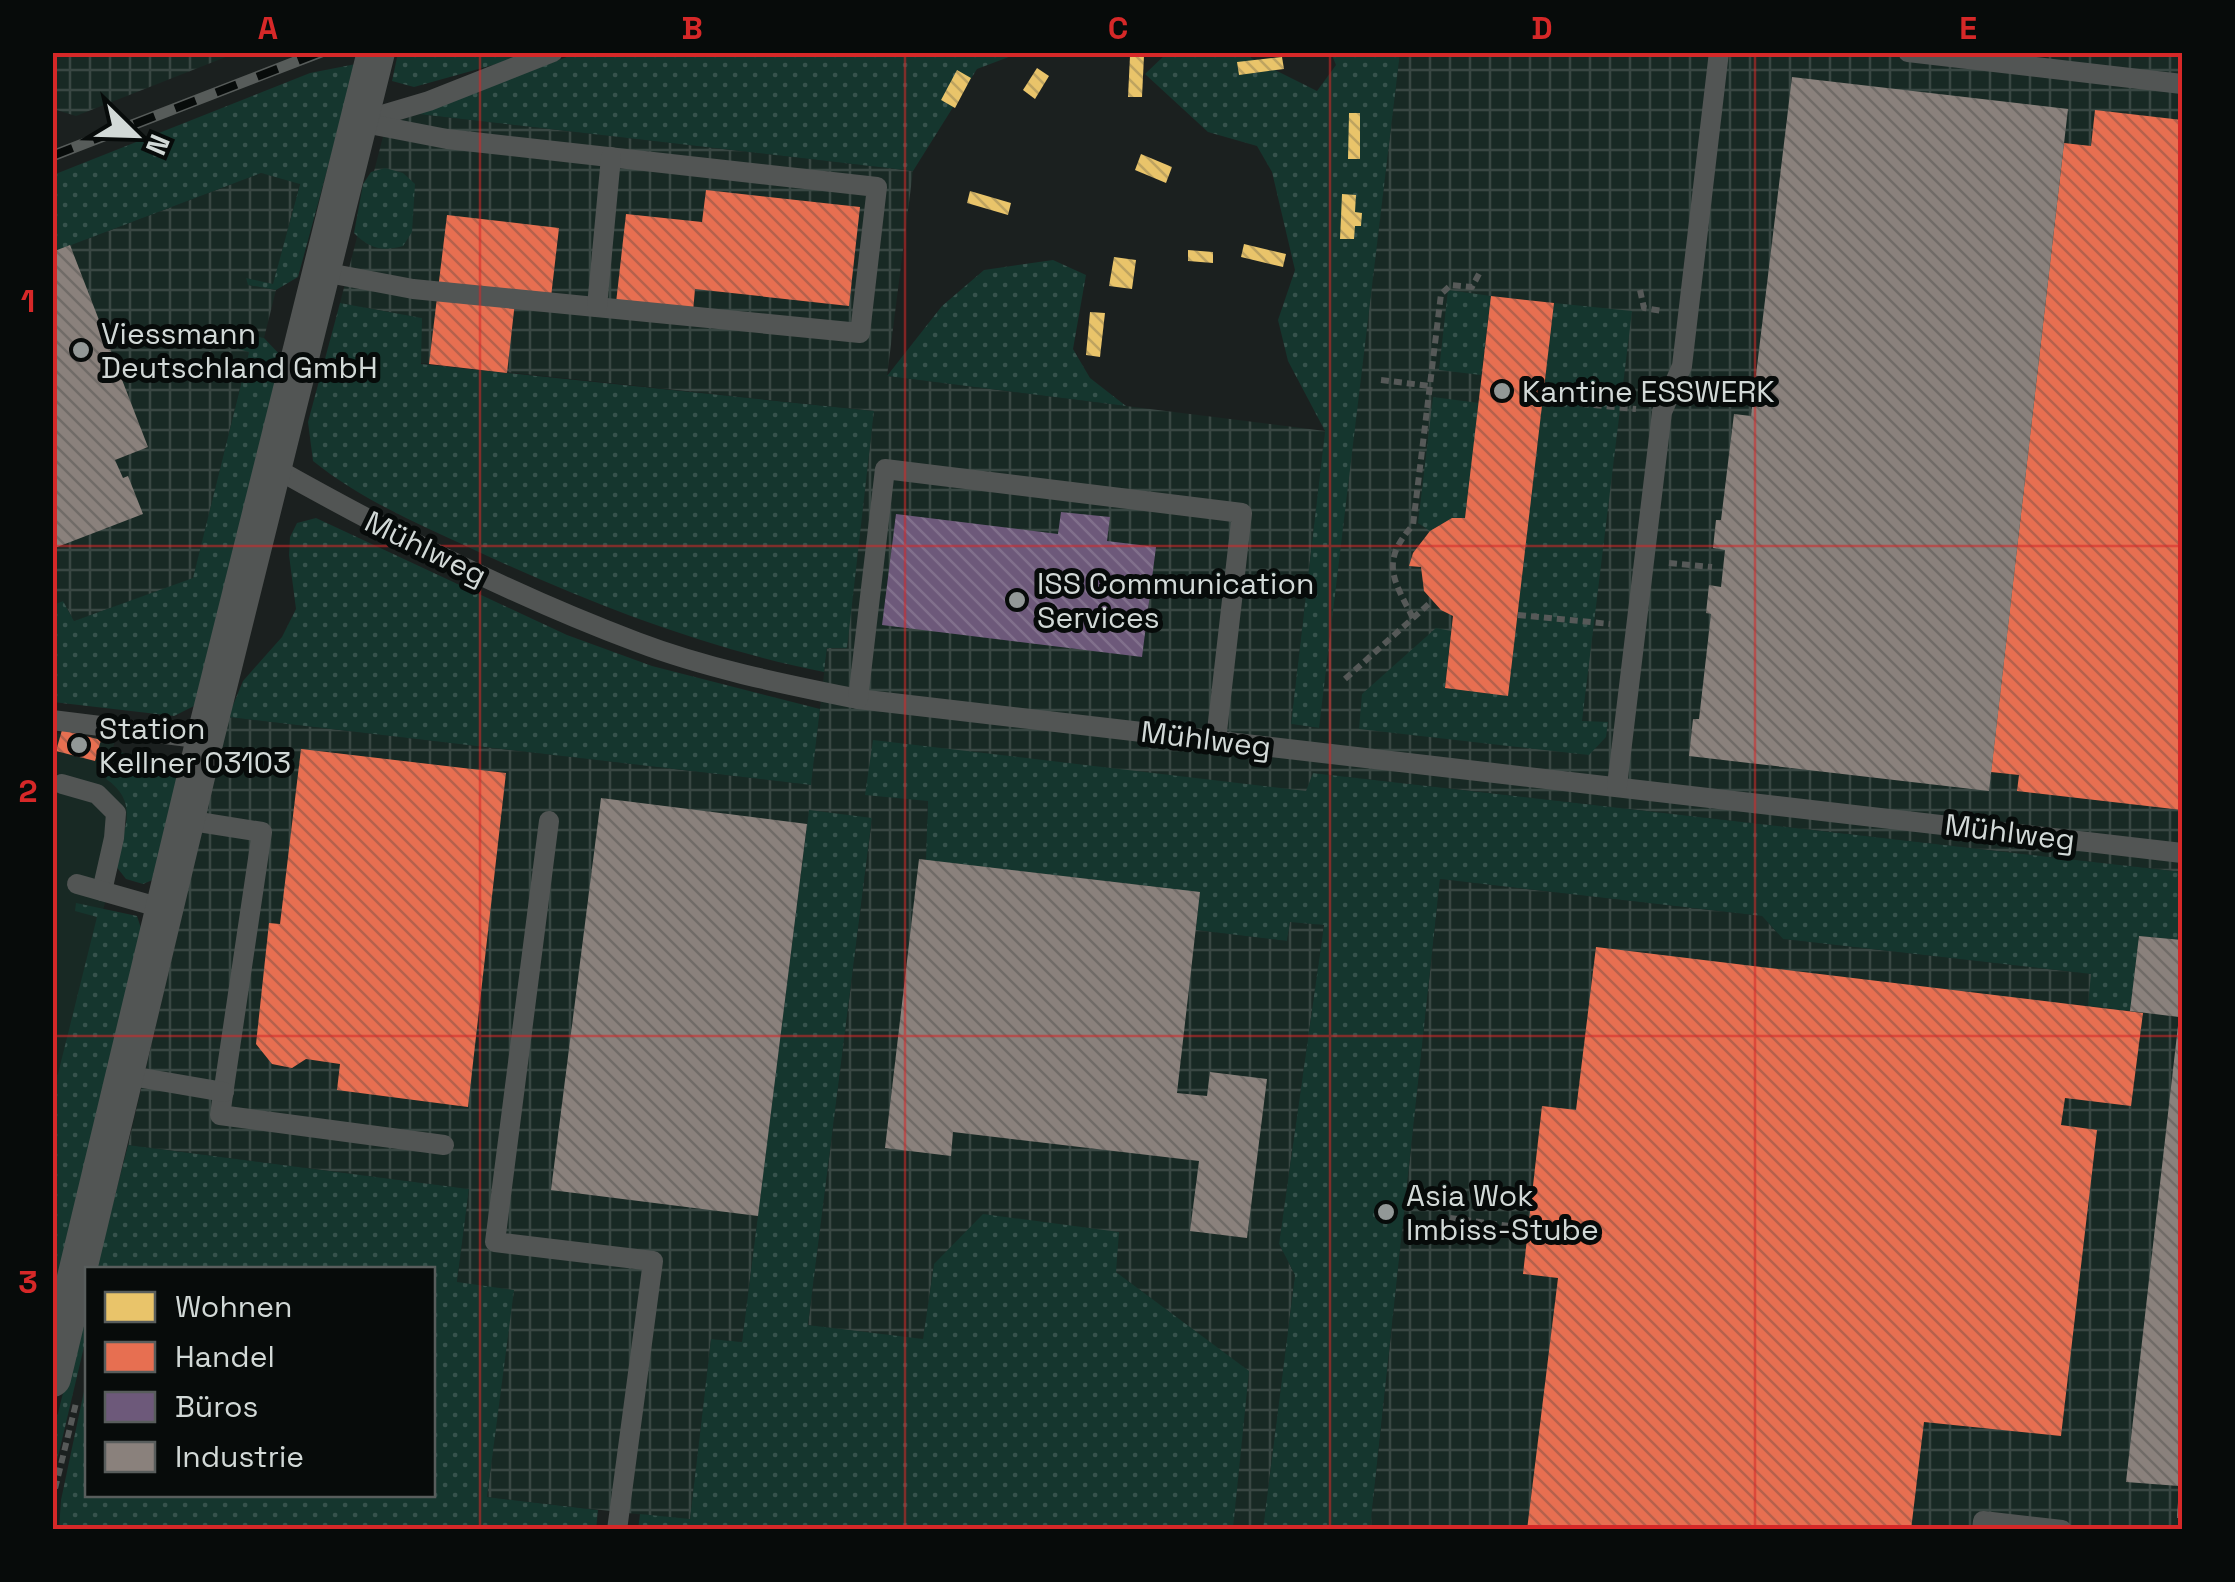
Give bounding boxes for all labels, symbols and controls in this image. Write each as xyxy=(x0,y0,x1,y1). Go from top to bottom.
text: A xyxy=(258,8,278,48)
text: B xyxy=(681,8,703,48)
text: C xyxy=(1108,8,1128,48)
text: D xyxy=(1531,8,1553,48)
text: E xyxy=(1959,8,1977,48)
north arrow xyxy=(85,85,185,185)
text: N xyxy=(138,129,178,160)
text: 1 xyxy=(21,281,35,321)
place label: Viessmann Deutschland GmbH xyxy=(101,314,378,387)
marker: Viessmann Deutschland GmbH xyxy=(70,339,92,361)
place label: Kantine ESSWERK xyxy=(1522,372,1775,411)
marker: Kantine ESSWERK xyxy=(1491,380,1513,402)
street label: Mühlweg xyxy=(359,502,493,594)
place label: ISS Communication Services xyxy=(1037,564,1314,637)
marker: ISS Communication Services xyxy=(1006,589,1028,611)
place label: Station Kellner 03103 xyxy=(99,709,291,782)
street label: Mühlweg xyxy=(1139,712,1273,766)
marker: Station Kellner 03103 xyxy=(68,734,90,756)
text: 2 xyxy=(18,771,38,811)
street label: Mühlweg xyxy=(1943,805,2077,859)
place label: Asia Wok Imbiss-Stube xyxy=(1406,1176,1599,1249)
marker: Asia Wok Imbiss-Stube xyxy=(1375,1201,1397,1223)
text: 3 xyxy=(18,1262,38,1302)
legend xyxy=(85,1267,435,1497)
text: Wohnen xyxy=(175,1287,292,1326)
text: Handel xyxy=(175,1337,275,1376)
text: Büros xyxy=(175,1387,258,1426)
text: Industrie xyxy=(175,1437,304,1476)

